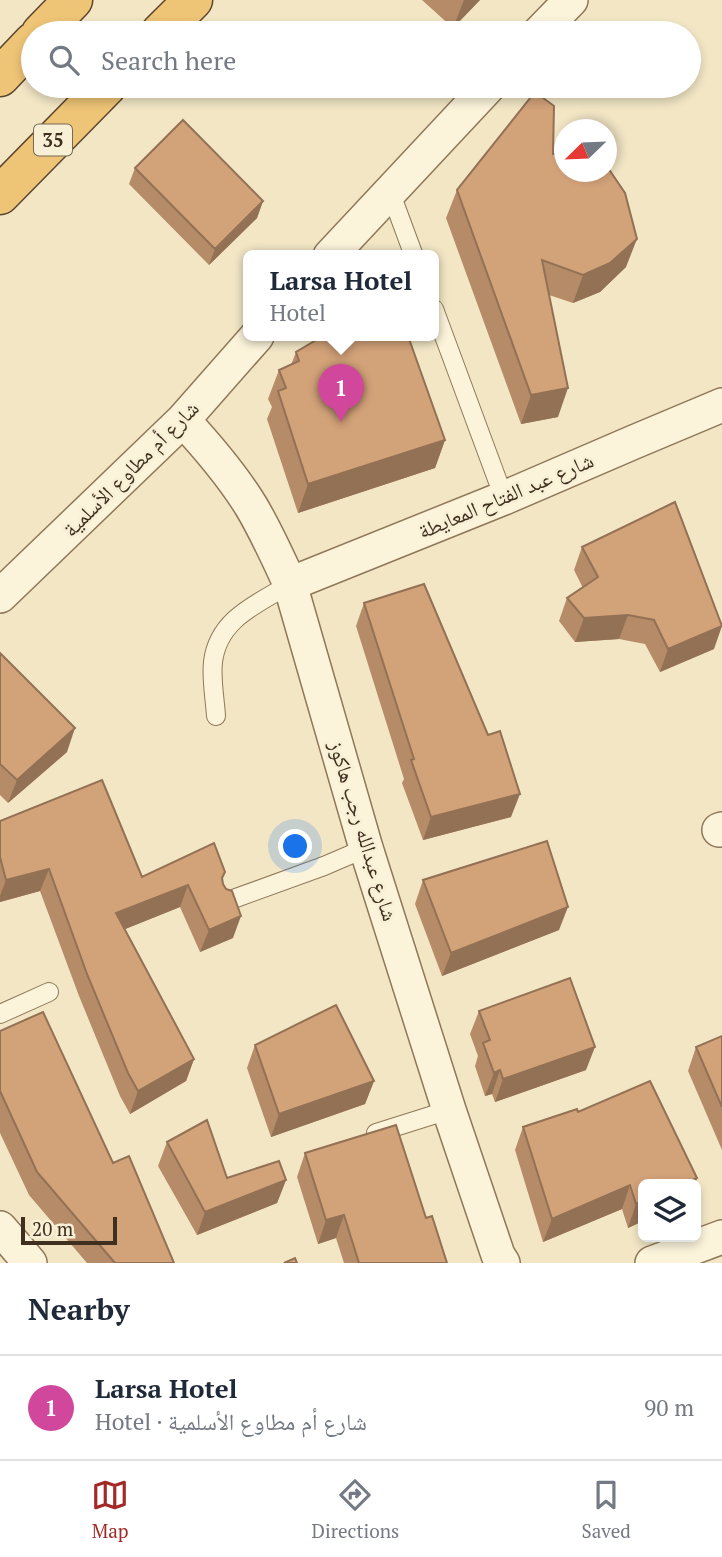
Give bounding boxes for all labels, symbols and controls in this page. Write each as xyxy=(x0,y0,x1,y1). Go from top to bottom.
search box xyxy=(21,21,701,98)
icon: search xyxy=(45,41,83,79)
text: Search here xyxy=(101,43,236,77)
north arrow xyxy=(554,119,617,182)
road number: 35 xyxy=(34,124,72,156)
popup xyxy=(243,250,439,341)
text: Larsa Hotel xyxy=(270,263,412,297)
text: Hotel xyxy=(270,297,326,328)
pin: 1 xyxy=(318,364,364,422)
street label: شارع أم مطاوع الأسلمية xyxy=(56,394,205,543)
street label: شارع عبد الفتاح المعايطة xyxy=(414,446,597,545)
street label: شارع عبدالله رجب هاكوز xyxy=(323,736,405,924)
your location xyxy=(278,829,312,863)
map controls xyxy=(638,1179,701,1242)
button: layers xyxy=(638,1179,701,1242)
scale bar xyxy=(21,1214,117,1246)
text: 20 m xyxy=(32,1216,73,1241)
text: Nearby xyxy=(28,1289,130,1329)
text: Larsa Hotel xyxy=(95,1371,237,1405)
text: 1 xyxy=(45,1392,58,1423)
text: 90 m xyxy=(644,1392,694,1423)
text: Hotel · شارع أم مطاوع الأسلمية xyxy=(95,1406,367,1437)
tab: Map xyxy=(91,1476,129,1543)
tab: Directions xyxy=(312,1476,399,1543)
tab: Saved xyxy=(582,1476,631,1543)

